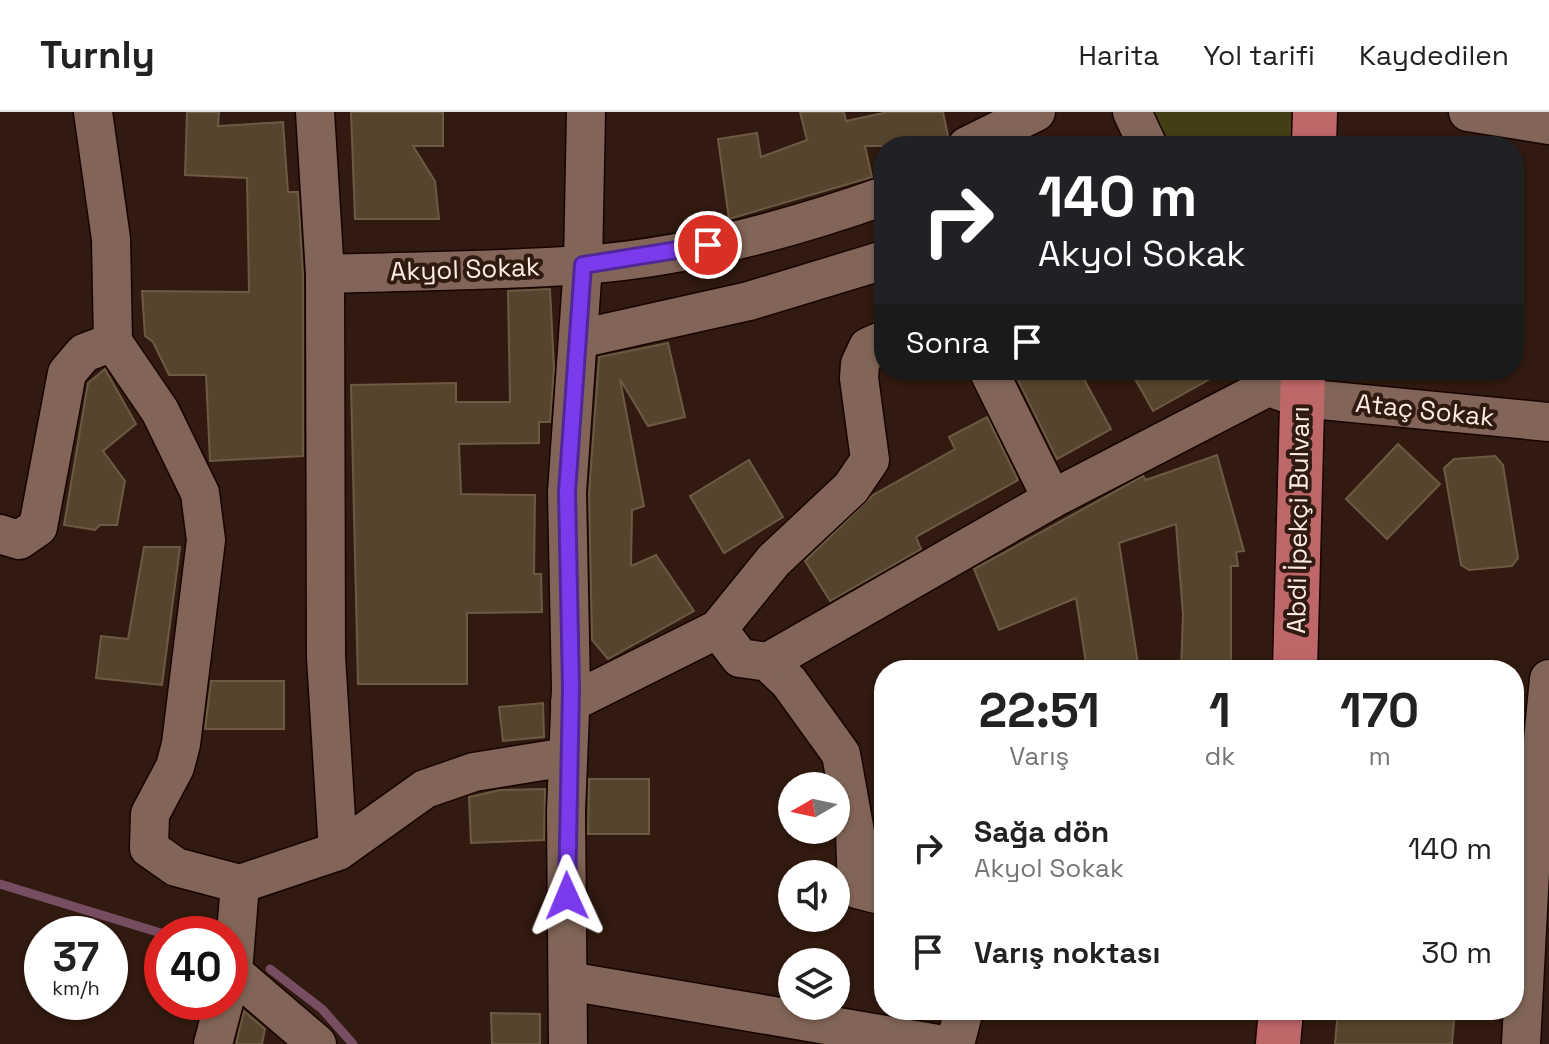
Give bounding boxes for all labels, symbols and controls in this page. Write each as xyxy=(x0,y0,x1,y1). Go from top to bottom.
text: Turnly xyxy=(40,31,155,79)
text: Harita xyxy=(1079,37,1159,73)
text: Yol tarifi xyxy=(1203,37,1315,73)
text: Kaydedilen xyxy=(1359,37,1509,73)
text: 140 m xyxy=(1038,161,1197,232)
icon: right xyxy=(906,168,1010,272)
pin xyxy=(674,211,742,279)
icon: arrive xyxy=(686,223,730,267)
text: Akyol Sokak xyxy=(1038,231,1246,277)
street label: Akyol Sokak xyxy=(389,249,541,289)
icon: arrive xyxy=(1005,320,1049,364)
text: Sonra xyxy=(906,323,989,362)
street label: Ataç Sokak xyxy=(1354,386,1496,434)
street label: Abdi İpekçi Bulvarı xyxy=(1279,406,1317,634)
text: 22:51 xyxy=(979,680,1100,741)
text: 1 xyxy=(1209,680,1231,741)
text: 170 xyxy=(1340,680,1419,741)
text: Varış xyxy=(1009,739,1069,773)
text: dk xyxy=(1205,739,1235,773)
text: m xyxy=(1368,739,1391,773)
north arrow xyxy=(778,772,850,844)
map controls xyxy=(778,772,850,1020)
text: Sağa dön xyxy=(974,812,1109,851)
icon: right xyxy=(906,826,950,870)
text: 140 m xyxy=(1408,829,1492,868)
text: Akyol Sokak xyxy=(974,851,1124,885)
position arrow xyxy=(525,854,609,938)
button: sound xyxy=(778,860,850,932)
speed limit sign: 40 xyxy=(144,916,248,1020)
icon: arrive xyxy=(906,930,950,974)
text: 37 xyxy=(53,932,99,983)
text: Varış noktası xyxy=(974,933,1161,972)
text: 30 m xyxy=(1421,933,1492,972)
button: layers xyxy=(778,948,850,1020)
text: km/h xyxy=(52,975,100,1001)

